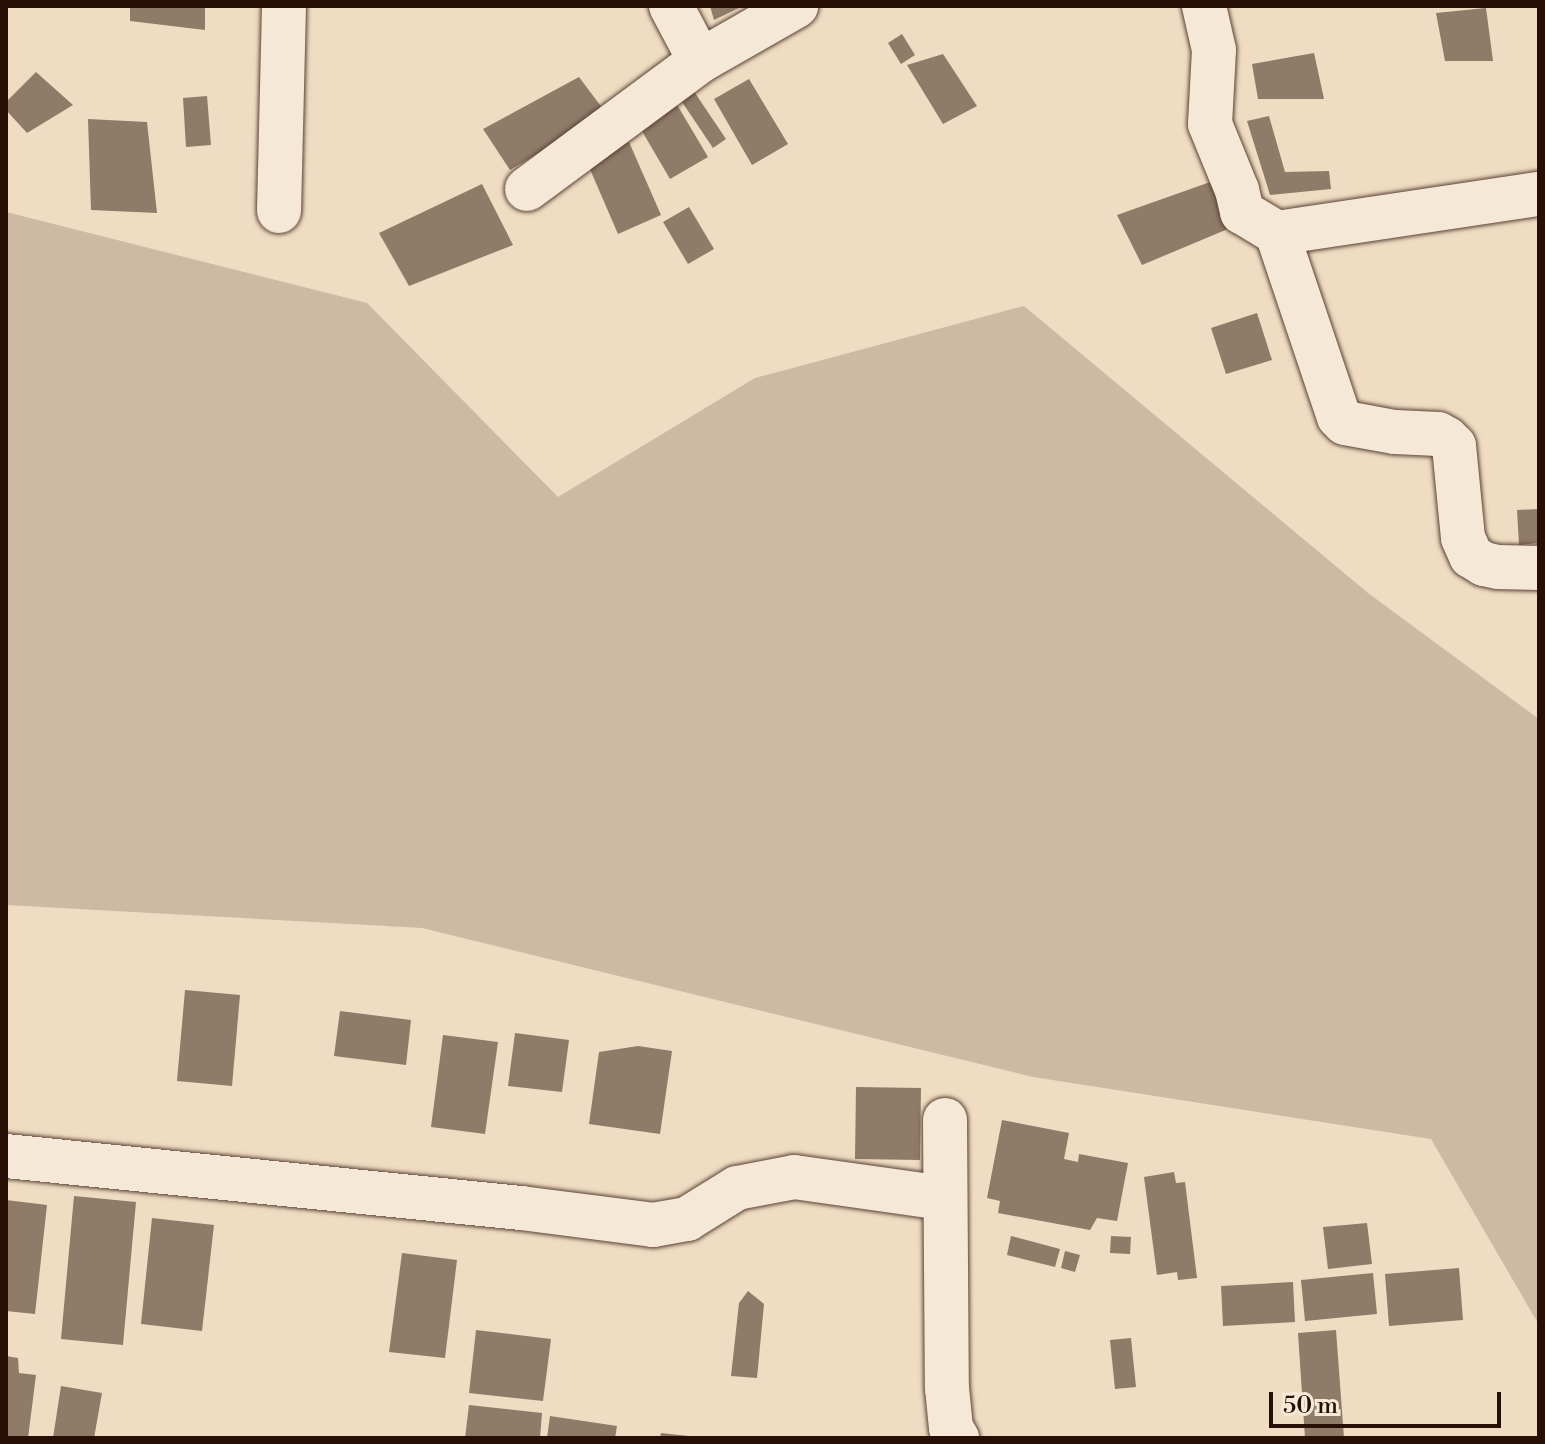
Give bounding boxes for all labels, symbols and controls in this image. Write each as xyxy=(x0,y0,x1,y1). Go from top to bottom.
scale bar xyxy=(1273,1376,1505,1426)
text: 50 m xyxy=(1283,1391,1338,1421)

